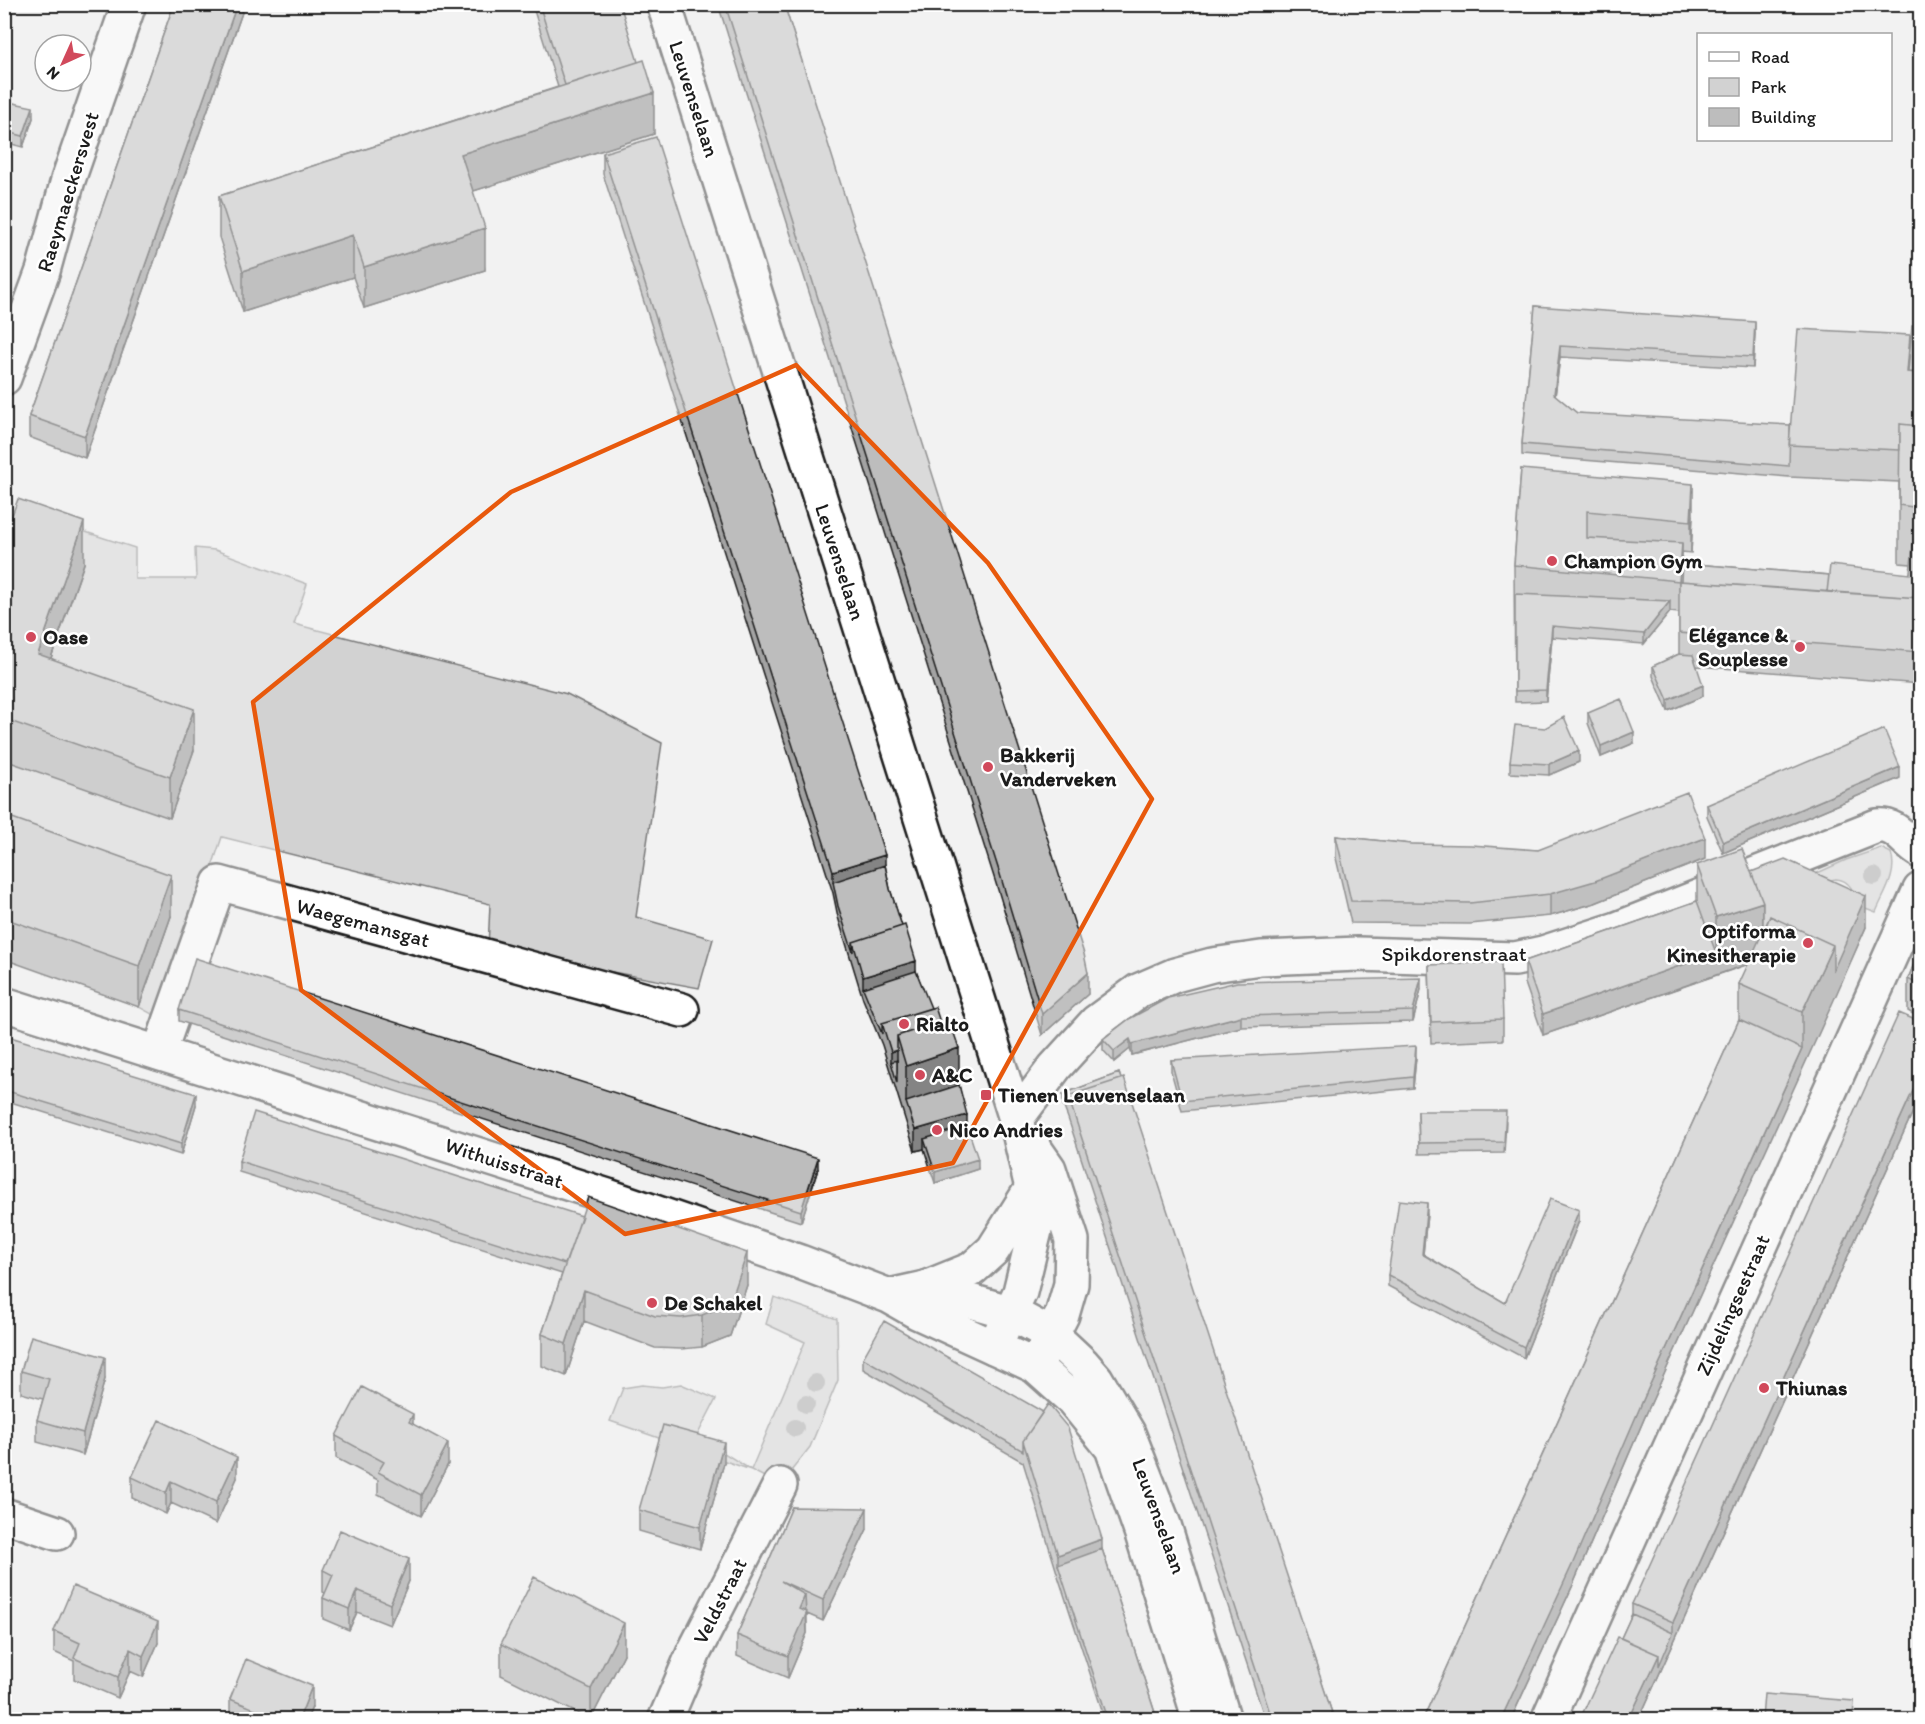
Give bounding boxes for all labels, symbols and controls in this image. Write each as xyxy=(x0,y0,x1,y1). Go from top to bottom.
north arrow xyxy=(33,33,93,93)
legend xyxy=(1697,33,1892,141)
street label: Leuvenselaan xyxy=(664,37,725,160)
text: Road xyxy=(1751,46,1790,68)
text: N xyxy=(42,63,63,84)
text: Park xyxy=(1751,76,1786,98)
text: Building xyxy=(1751,106,1817,128)
street label: Raeymaeckersvest xyxy=(31,109,104,275)
street label: Leuvenselaan xyxy=(810,500,871,623)
place label: Champion Gym xyxy=(1564,548,1703,574)
marker: Champion Gym xyxy=(1545,554,1559,568)
place label: Elégance & Souplesse xyxy=(1689,622,1788,672)
place label: Oase xyxy=(43,624,88,649)
marker: Oase xyxy=(24,630,38,644)
marker: Elégance & Souplesse xyxy=(1793,640,1807,654)
place label: Bakkerij Vanderveken xyxy=(1000,742,1116,791)
marker: Bakkerij Vanderveken xyxy=(981,760,995,774)
street label: Waegemansgat xyxy=(294,893,433,952)
place label: Optiforma Kinesitherapie xyxy=(1667,918,1797,968)
marker: Optiforma Kinesitherapie xyxy=(1801,936,1815,950)
street label: Spikdorenstraat xyxy=(1381,941,1527,966)
place label: Rialto xyxy=(916,1011,969,1036)
marker: Rialto xyxy=(897,1017,911,1031)
place label: A&C xyxy=(931,1062,973,1087)
marker: A&C xyxy=(913,1068,927,1082)
place label: Tienen Leuvenselaan xyxy=(997,1082,1185,1107)
marker: Tienen Leuvenselaan xyxy=(979,1088,993,1102)
place label: Nico Andries xyxy=(949,1117,1063,1142)
marker: Nico Andries xyxy=(930,1123,944,1137)
street label: Withuisstraat xyxy=(442,1132,567,1193)
street label: Zijdelingsestraat xyxy=(1690,1230,1775,1379)
place label: De Schakel xyxy=(664,1290,763,1315)
marker: De Schakel xyxy=(645,1296,659,1310)
place label: Thiunas xyxy=(1775,1375,1847,1400)
marker: Thiunas xyxy=(1757,1381,1771,1395)
street label: Leuvenselaan xyxy=(1127,1455,1192,1577)
street label: Veldstraat xyxy=(687,1554,752,1648)

